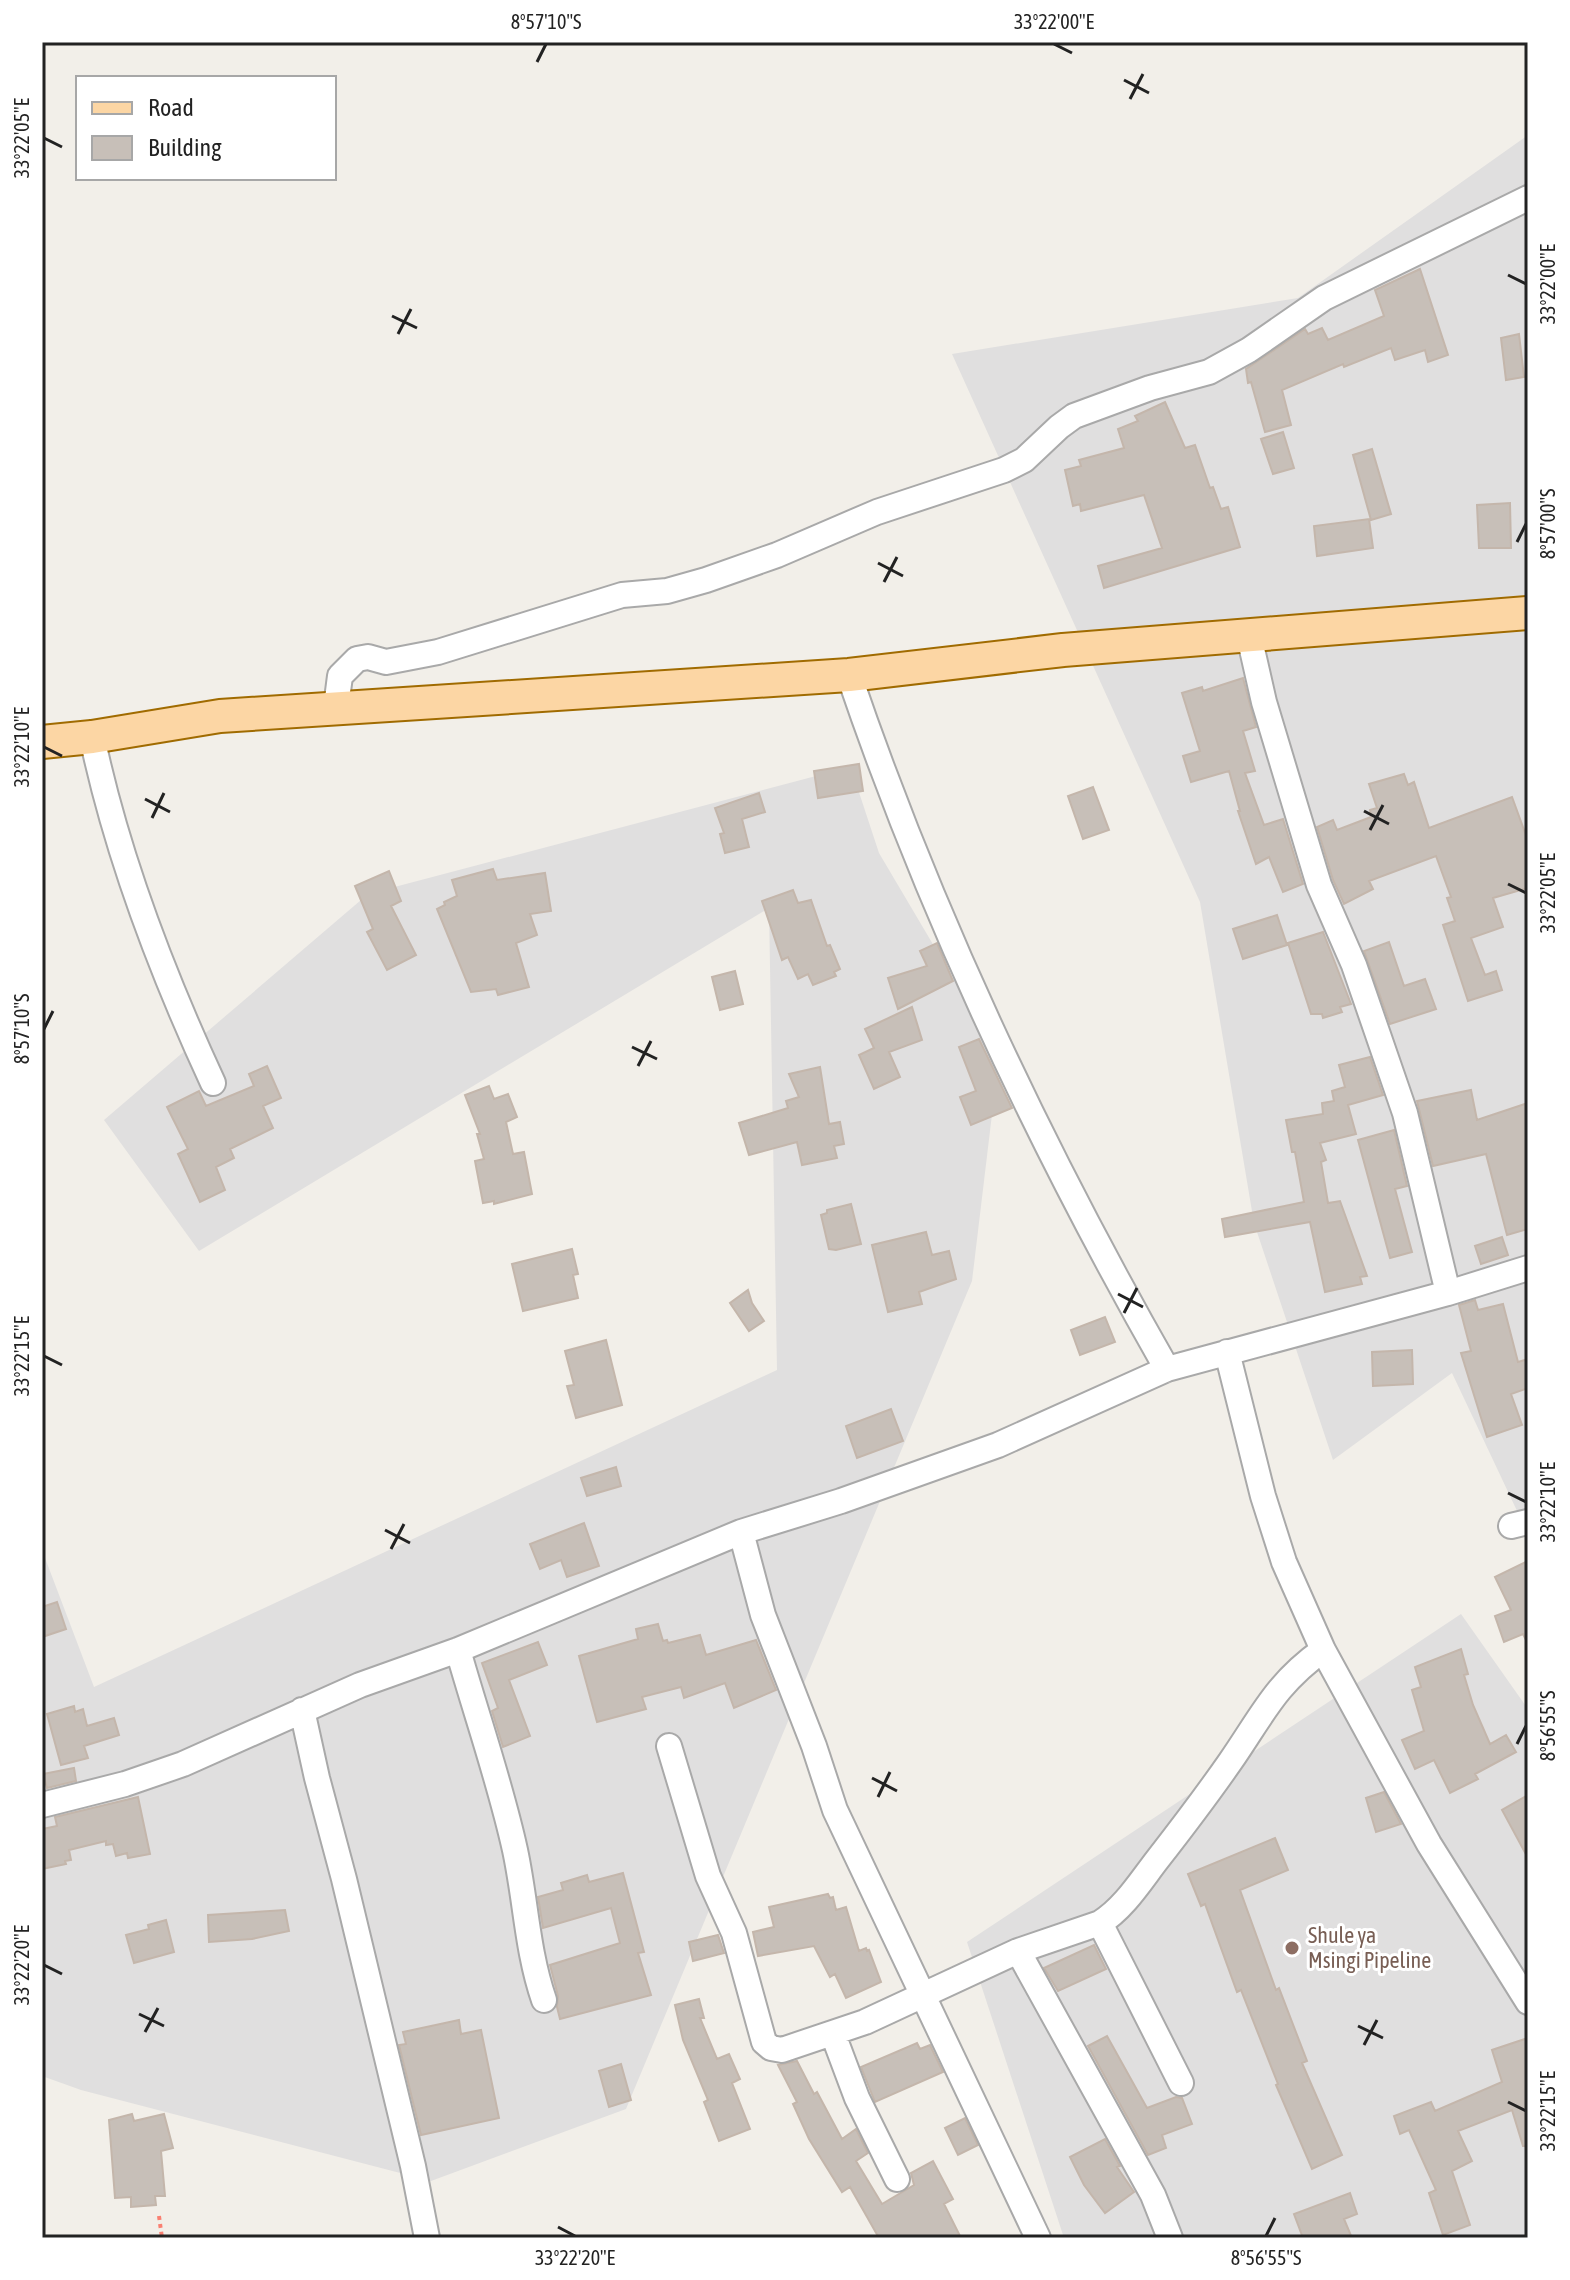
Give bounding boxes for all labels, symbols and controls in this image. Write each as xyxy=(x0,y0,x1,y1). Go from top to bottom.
text: 8°57'10"S xyxy=(511,10,581,33)
text: 33°22'00"E xyxy=(1014,10,1095,33)
legend xyxy=(76,76,336,180)
text: Road xyxy=(148,94,194,121)
text: 33°22'05"E xyxy=(10,97,33,178)
text: Building xyxy=(148,134,222,161)
text: 33°22'00"E xyxy=(1536,243,1559,324)
text: 8°57'00"S xyxy=(1536,489,1559,559)
text: 33°22'10"E xyxy=(10,706,33,787)
text: 33°22'05"E xyxy=(1536,852,1559,933)
text: 8°57'10"S xyxy=(10,994,33,1064)
text: 33°22'15"E xyxy=(10,1315,33,1396)
text: 33°22'10"E xyxy=(1536,1461,1559,1542)
text: 8°56'55"S xyxy=(1536,1691,1559,1761)
place label: Shule ya Msingi Pipeline xyxy=(1308,1922,1431,1973)
text: 33°22'20"E xyxy=(10,1924,33,2005)
marker: Shule ya Msingi Pipeline xyxy=(1283,1939,1301,1957)
text: 33°22'15"E xyxy=(1536,2070,1559,2151)
text: 33°22'20"E xyxy=(535,2246,616,2269)
text: 8°56'55"S xyxy=(1231,2246,1301,2269)

